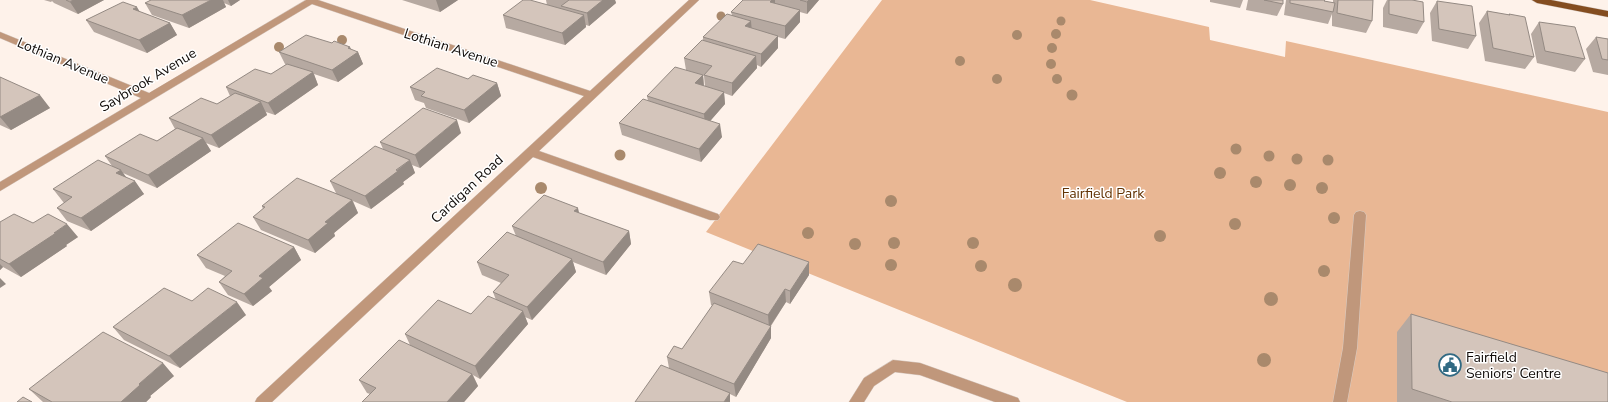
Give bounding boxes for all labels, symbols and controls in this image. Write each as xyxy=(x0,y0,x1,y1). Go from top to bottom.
street label: Lothian Avenue xyxy=(401,24,501,72)
street label: Lothian Avenue xyxy=(14,33,112,89)
street label: Saybrook Avenue xyxy=(96,44,200,116)
street label: Cardigan Road xyxy=(427,150,507,228)
park label: Fairfield Park xyxy=(1062,184,1145,203)
place label: Fairfield Seniors' Centre xyxy=(1466,348,1561,383)
public building icon: Fairfield Seniors' Centre xyxy=(1437,352,1463,378)

